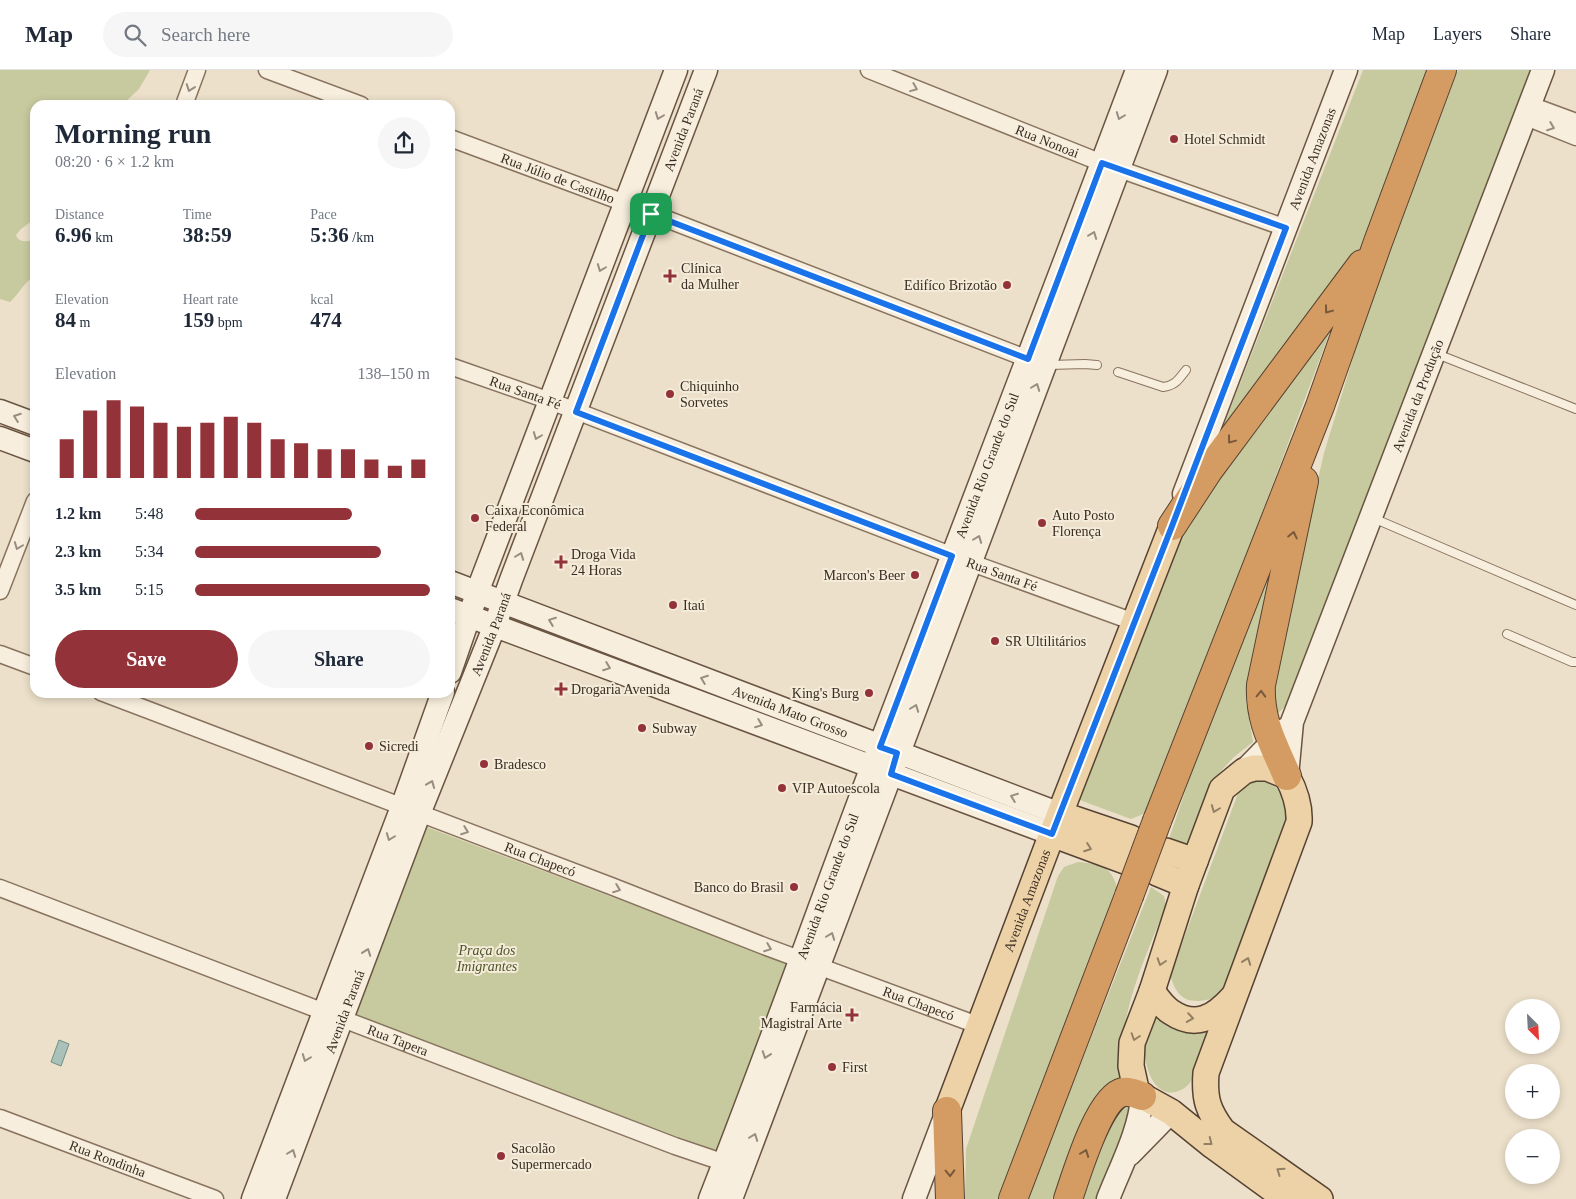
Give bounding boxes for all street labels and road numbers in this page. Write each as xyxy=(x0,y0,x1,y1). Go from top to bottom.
street label: Avenida Paraná xyxy=(661,85,707,174)
street label: Avenida Amazonas xyxy=(1286,106,1339,212)
street label: Rua Nonoai xyxy=(1013,122,1081,161)
street label: Rua Júlio de Castilho xyxy=(499,151,617,206)
street label: Avenida da Produção xyxy=(1390,337,1447,454)
street label: Rua Santa Fé xyxy=(488,373,563,413)
street label: Avenida Rio Grande do Sul xyxy=(953,391,1022,540)
street label: Rua Santa Fé xyxy=(964,555,1040,594)
street label: Avenida Paraná xyxy=(468,590,514,678)
street label: Avenida Mato Grosso xyxy=(730,683,850,741)
street label: Avenida Rio Grande do Sul xyxy=(794,811,862,962)
street label: Rua Chapecó xyxy=(502,839,578,880)
street label: Avenida Amazonas xyxy=(1001,848,1053,954)
street label: Avenida Paraná xyxy=(322,967,368,1056)
street label: Rua Chapecó xyxy=(881,984,956,1024)
street label: Rua Tapera xyxy=(365,1022,431,1059)
street label: Rua Rondinha xyxy=(67,1138,148,1180)

